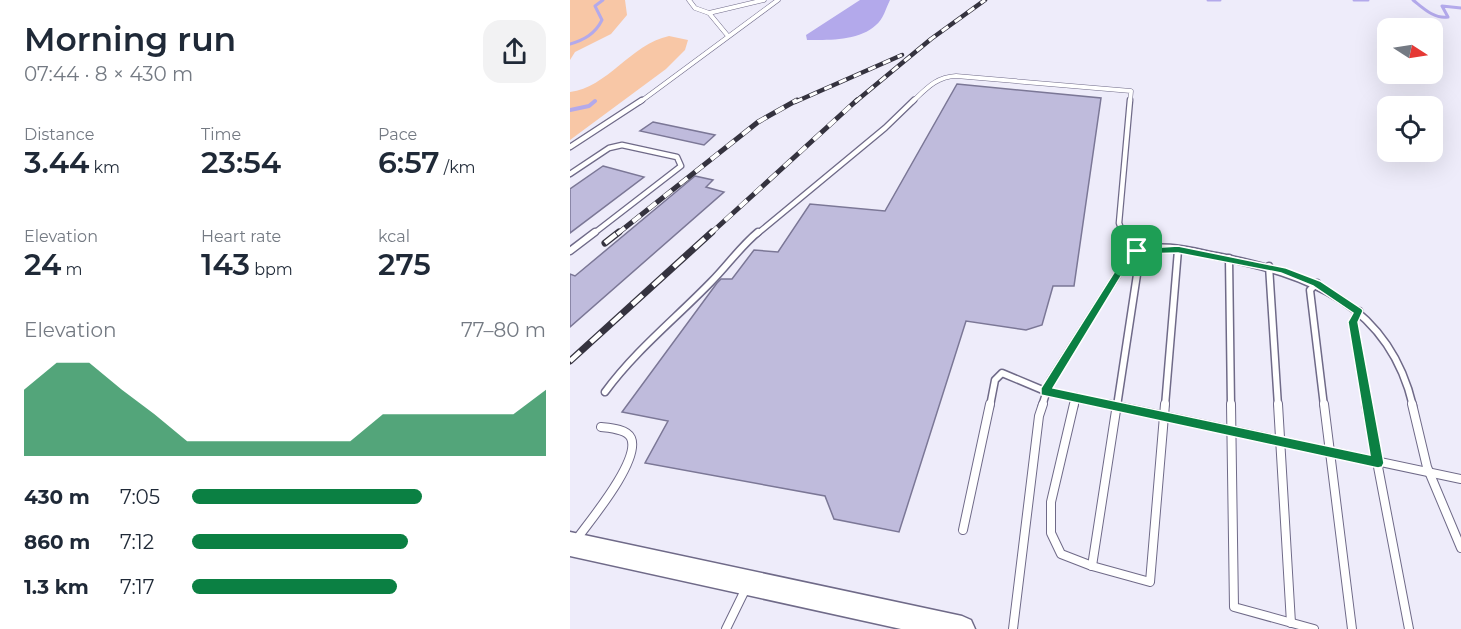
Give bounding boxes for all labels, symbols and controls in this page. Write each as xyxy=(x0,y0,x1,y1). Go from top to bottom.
north arrow xyxy=(1377,18,1443,84)
map controls xyxy=(1377,18,1443,162)
text: Morning run xyxy=(24,19,236,59)
button: share xyxy=(483,20,546,83)
text: 07:44 · 8 × 430 m xyxy=(24,62,193,86)
button: locate xyxy=(1377,96,1443,162)
text: Distance xyxy=(24,125,94,144)
text: Time xyxy=(201,125,241,144)
text: Pace xyxy=(378,125,417,144)
text: 3.44 xyxy=(24,144,89,181)
text: 23:54 xyxy=(201,144,281,181)
text: 6:57 xyxy=(378,144,440,181)
text: km xyxy=(89,158,120,177)
text: /km xyxy=(440,158,476,177)
pin xyxy=(1111,225,1162,276)
text: Elevation xyxy=(24,227,98,246)
text: Heart rate xyxy=(201,227,281,246)
text: kcal xyxy=(378,227,410,246)
icon: arrive xyxy=(1120,234,1153,267)
text: 24 xyxy=(24,246,61,283)
text: 143 xyxy=(201,246,250,283)
text: 275 xyxy=(378,246,431,283)
text: m xyxy=(61,260,83,279)
text: bpm xyxy=(250,260,293,279)
text: Elevation xyxy=(24,318,116,342)
text: 77–80 m xyxy=(461,318,546,342)
text: 430 m xyxy=(24,485,90,509)
text: 7:05 xyxy=(120,485,160,509)
text: 860 m xyxy=(24,530,90,554)
text: 7:12 xyxy=(120,530,154,554)
text: 1.3 km xyxy=(24,575,89,599)
text: 7:17 xyxy=(120,575,155,599)

